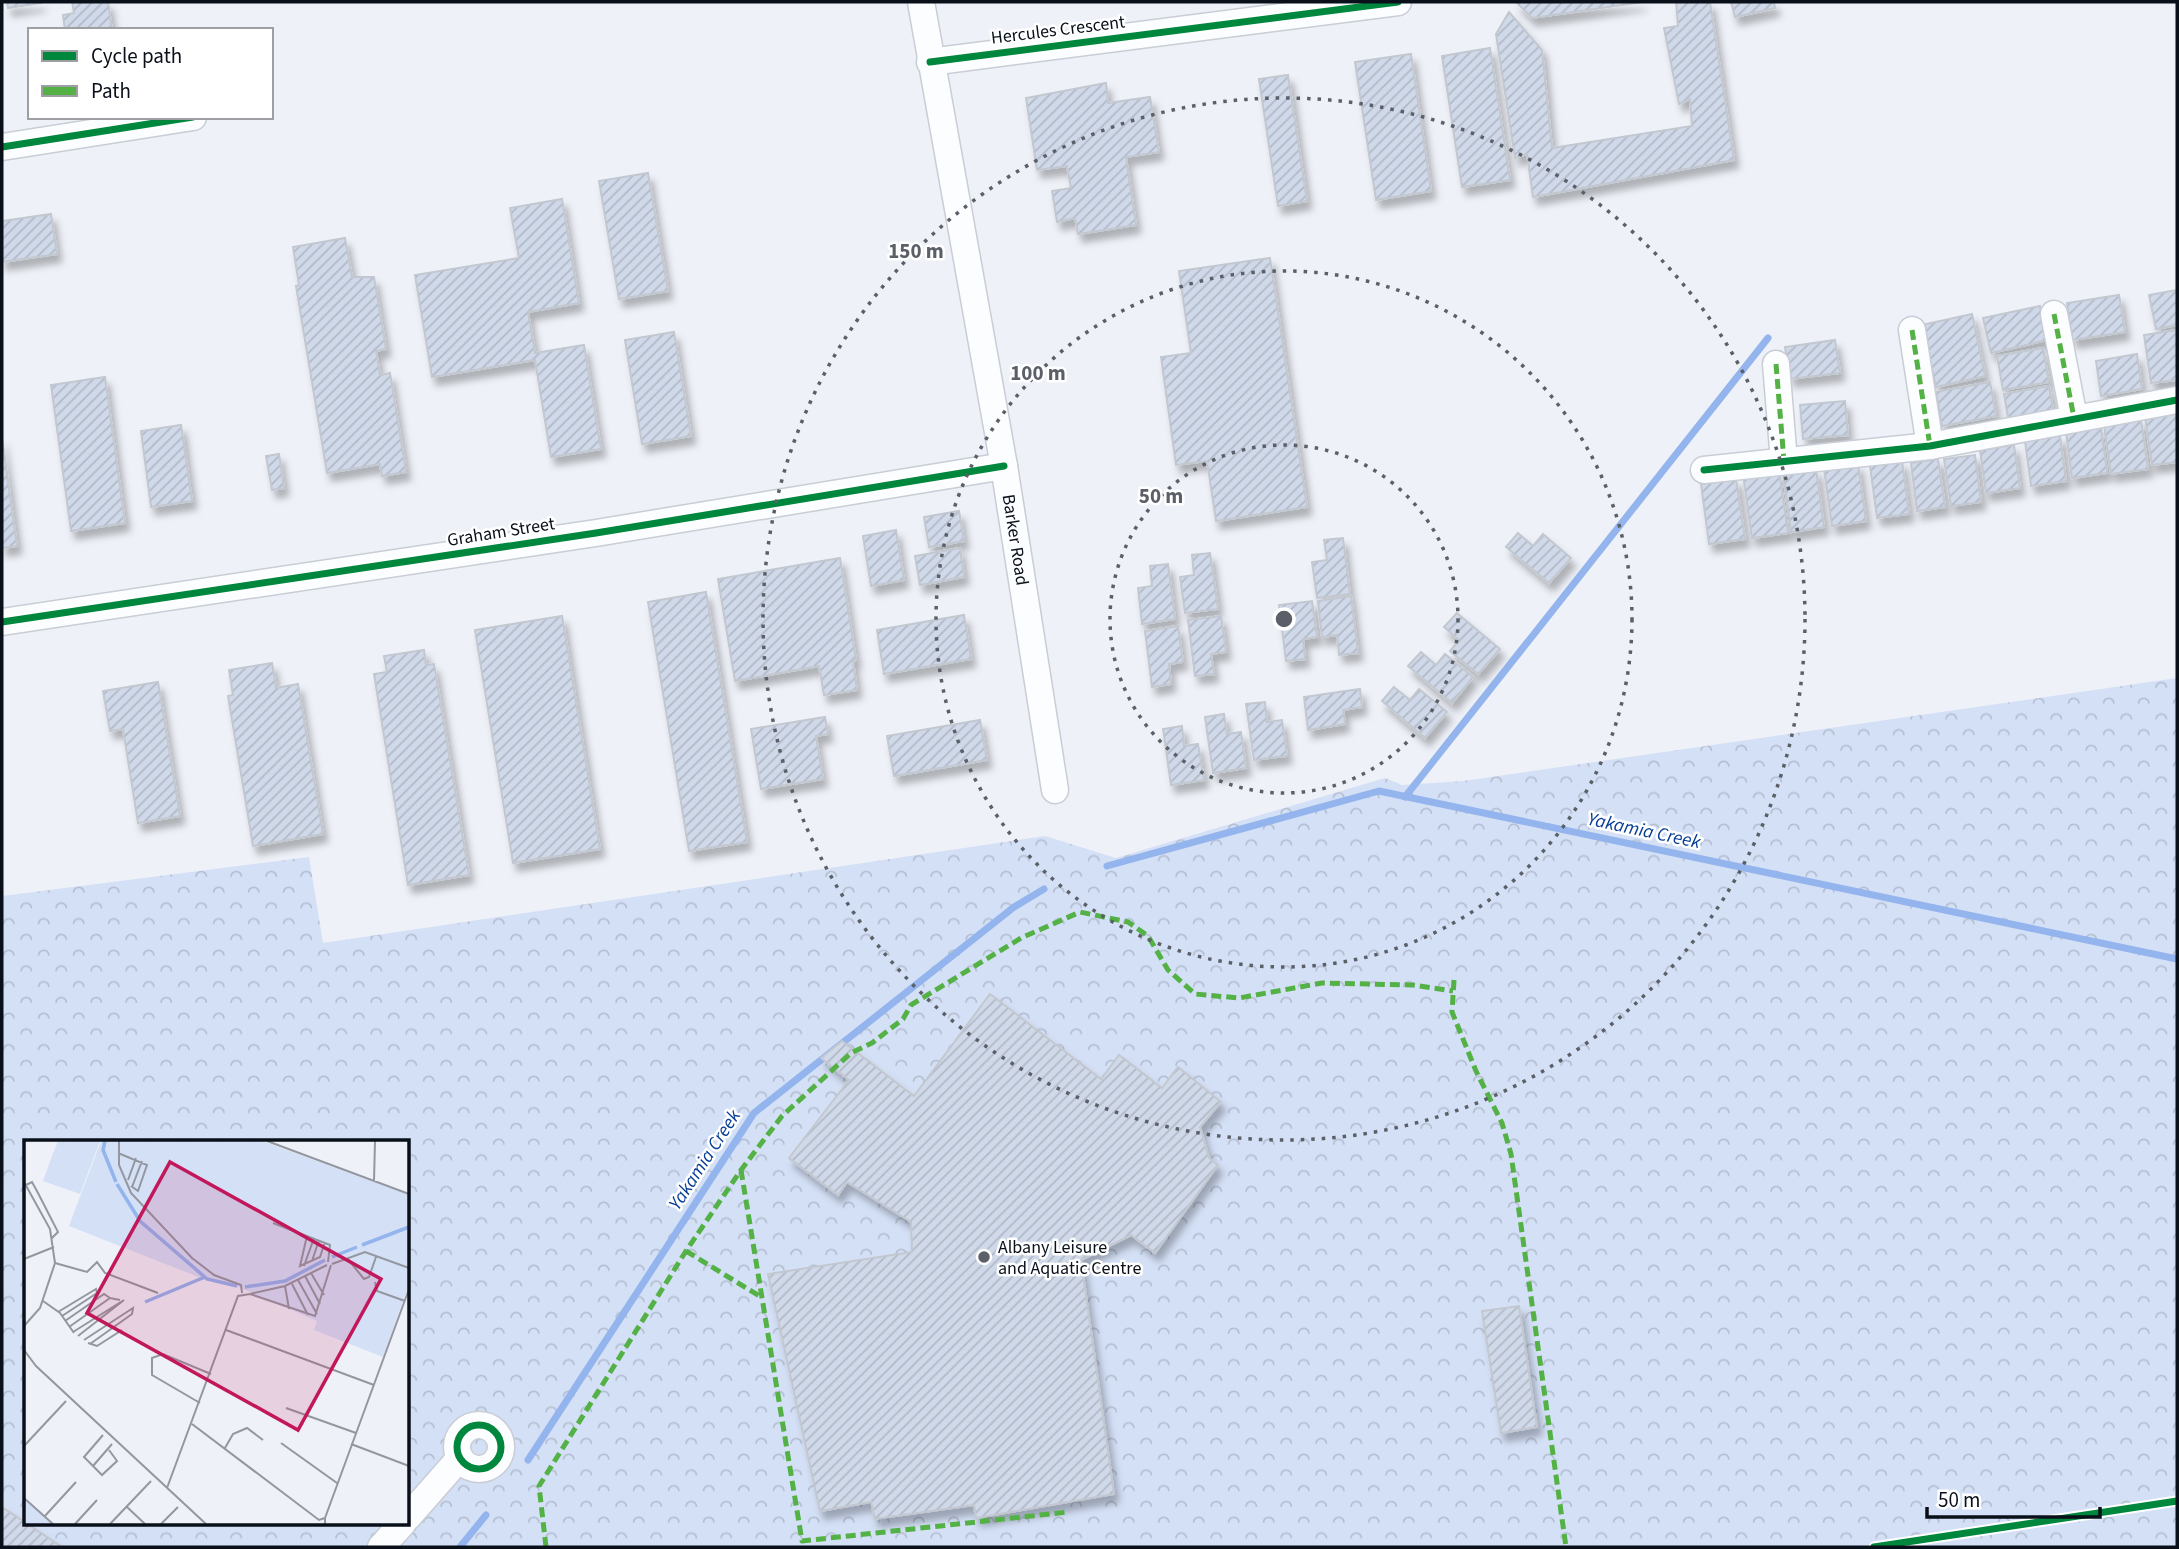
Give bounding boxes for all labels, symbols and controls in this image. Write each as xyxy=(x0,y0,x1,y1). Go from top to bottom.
street label: Hercules Crescent xyxy=(990,9,1126,51)
legend xyxy=(28,28,273,119)
text: Cycle path xyxy=(91,41,182,71)
text: Path xyxy=(91,76,131,106)
text: 150 m xyxy=(888,236,944,266)
text: 100 m xyxy=(1010,358,1066,388)
text: 50 m xyxy=(1139,481,1183,511)
street label: Barker Road xyxy=(996,492,1035,587)
street label: Graham Street xyxy=(445,511,557,553)
centre of rings xyxy=(1272,607,1296,631)
water label: Yakamia Creek xyxy=(1585,806,1704,856)
water label: Yakamia Creek xyxy=(662,1104,748,1216)
inset map xyxy=(24,1140,410,1524)
place label: Albany Leisure and Aquatic Centre xyxy=(998,1235,1141,1281)
marker: Albany Leisure and Aquatic Centre xyxy=(976,1249,992,1265)
scale bar xyxy=(1927,1476,2100,1520)
text: 50 m xyxy=(1938,1485,1980,1515)

